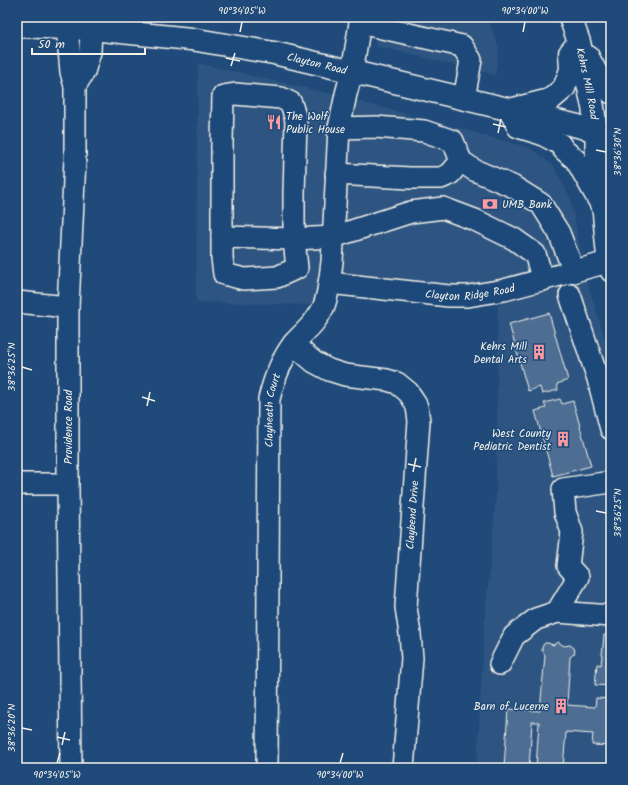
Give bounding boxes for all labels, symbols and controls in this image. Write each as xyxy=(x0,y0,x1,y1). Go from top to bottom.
text: 90°34'05"W xyxy=(218,3,266,19)
text: 90°34'00"W xyxy=(501,3,549,19)
scale bar xyxy=(32,30,145,56)
text: 50 m xyxy=(38,35,65,54)
street label: Kehrs Mill Road xyxy=(570,46,603,121)
street label: Clayton Road xyxy=(285,48,349,80)
place label: The Wolf Public House xyxy=(286,108,345,139)
restaurant icon: The Wolf Public House xyxy=(265,113,283,131)
text: 38°36'30"N xyxy=(610,127,626,176)
bank icon: UMB Bank xyxy=(481,195,499,213)
place label: UMB Bank xyxy=(502,196,553,214)
street label: Clayton Ridge Road xyxy=(424,279,518,306)
place label: Kehrs Mill Dental Arts xyxy=(473,338,527,369)
text: 38°36'25"N xyxy=(4,342,20,392)
building icon: Kehrs Mill Dental Arts xyxy=(530,343,548,361)
street label: Clayheath Court xyxy=(261,370,286,448)
street label: Providence Road xyxy=(60,389,78,464)
place label: West County Pediatric Dentist xyxy=(473,425,552,456)
building icon: West County Pediatric Dentist xyxy=(554,430,572,448)
street label: Claybend Drive xyxy=(402,480,424,550)
text: 38°36'25"N xyxy=(610,488,626,538)
building icon: Barn of Lucerne xyxy=(552,697,570,715)
place label: Barn of Lucerne xyxy=(474,698,549,716)
text: 38°36'20"N xyxy=(4,703,20,752)
text: 90°34'05"W xyxy=(33,767,81,783)
text: 90°34'00"W xyxy=(316,767,364,783)

